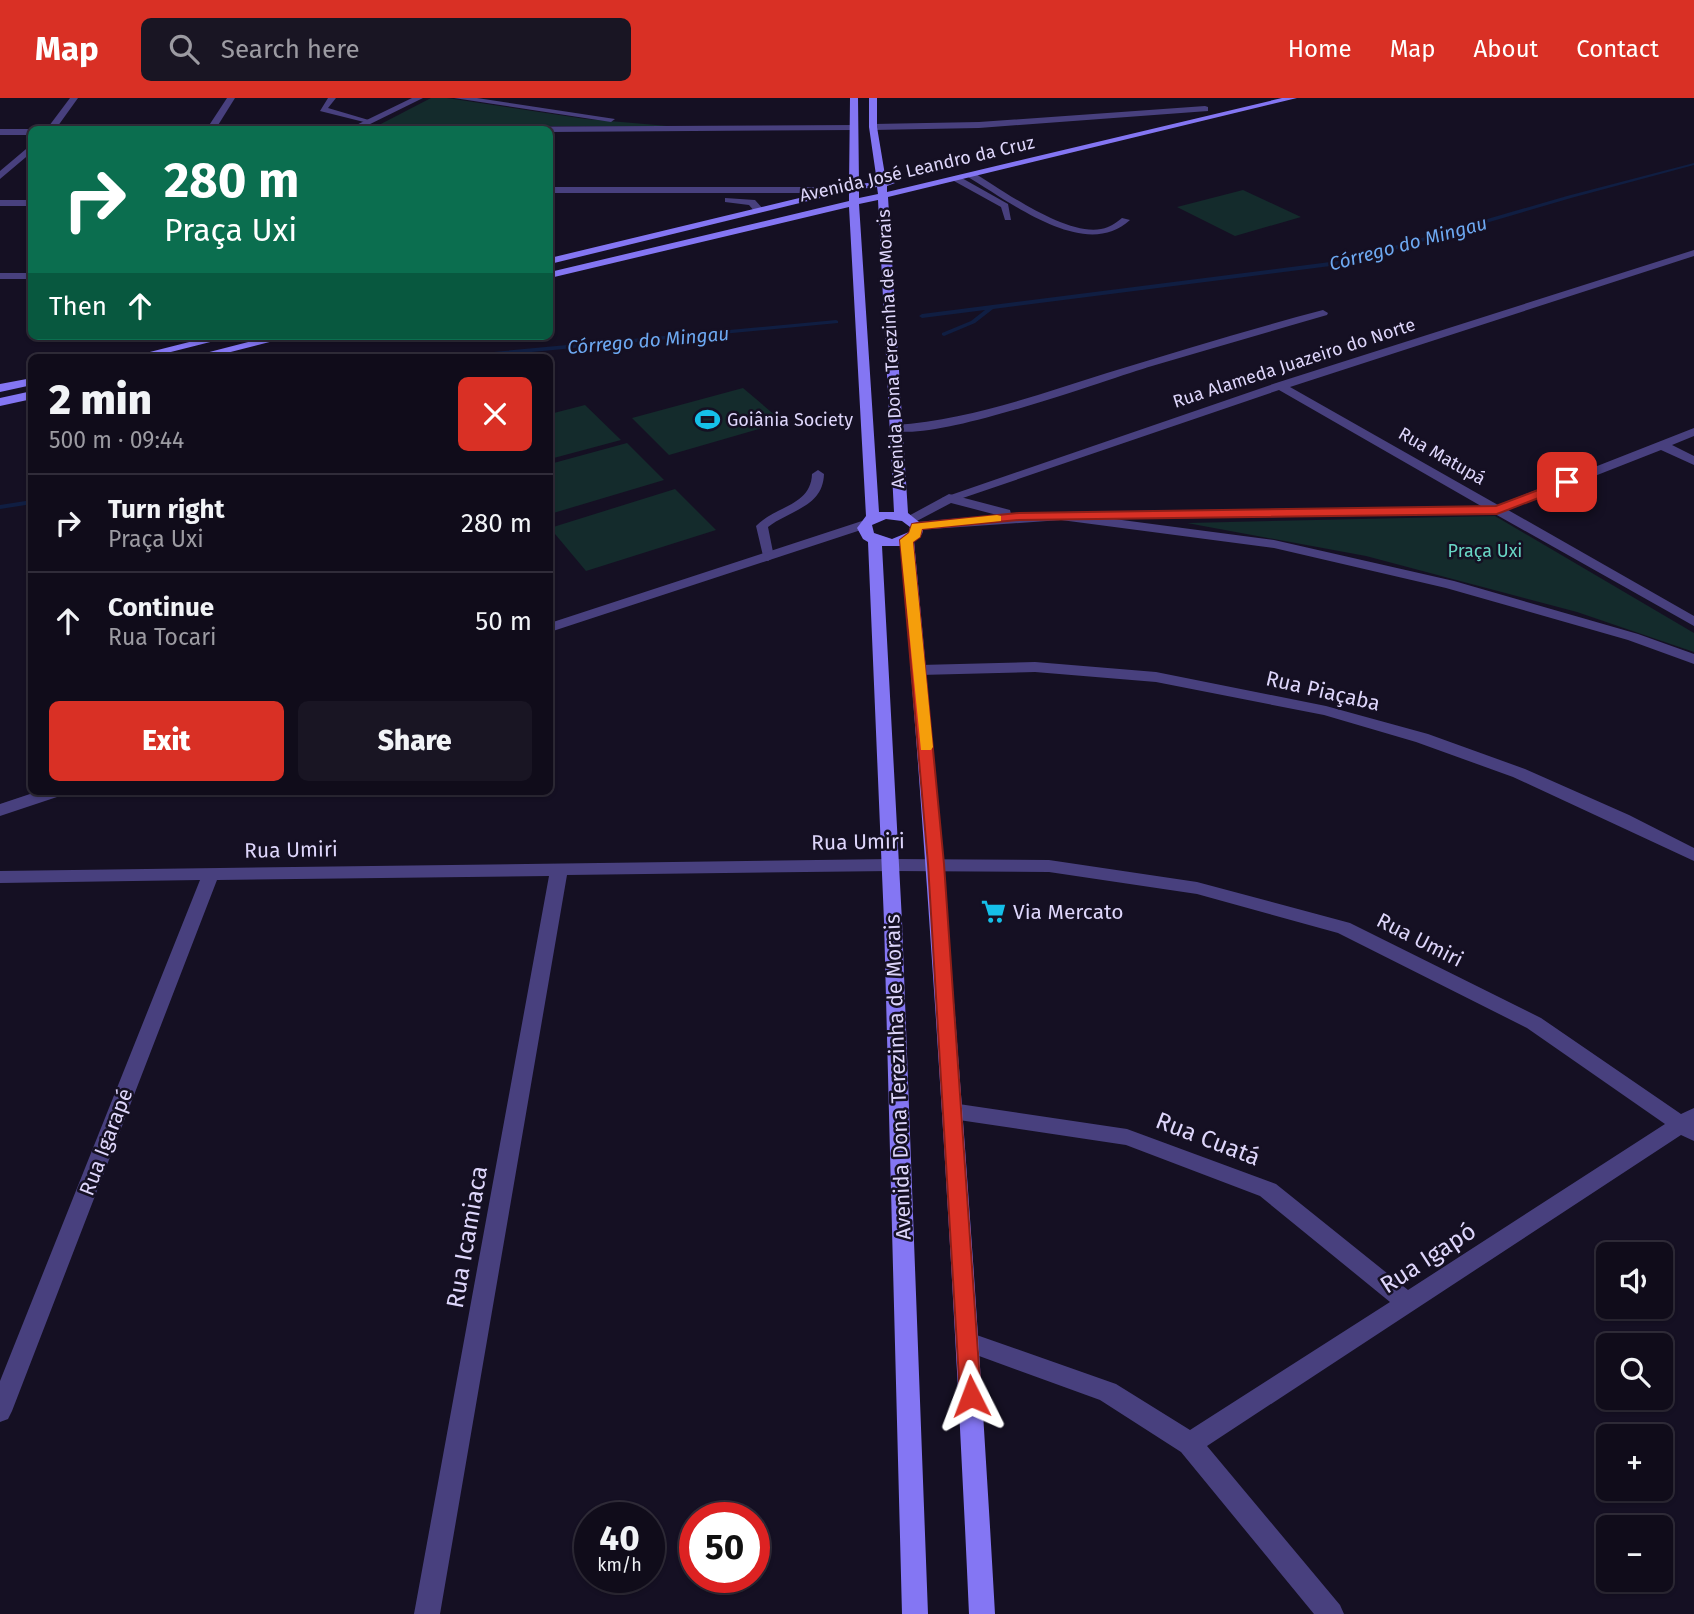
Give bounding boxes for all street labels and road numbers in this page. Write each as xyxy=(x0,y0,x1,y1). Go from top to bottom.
street label: Avenida José Leandro da Cruz xyxy=(797,131,1037,207)
street label: Avenida Dona Terezinha de Morais xyxy=(873,209,909,489)
street label: Rua Alameda Juazeiro do Norte xyxy=(1170,313,1418,413)
street label: Rua Matupá xyxy=(1394,422,1490,490)
street label: Rua Piaçaba xyxy=(1263,665,1383,717)
street label: Rua Umiri xyxy=(811,828,905,856)
street label: Rua Umiri xyxy=(244,836,338,864)
street label: Rua Umiri xyxy=(1372,907,1468,973)
street label: Avenida Dona Terezinha de Morais xyxy=(879,914,917,1240)
street label: Rua Igarapé xyxy=(74,1085,138,1199)
street label: Rua Cuatá xyxy=(1152,1106,1264,1172)
street label: Rua Icamiaca xyxy=(441,1164,493,1310)
street label: Rua Igapó xyxy=(1375,1217,1481,1299)

